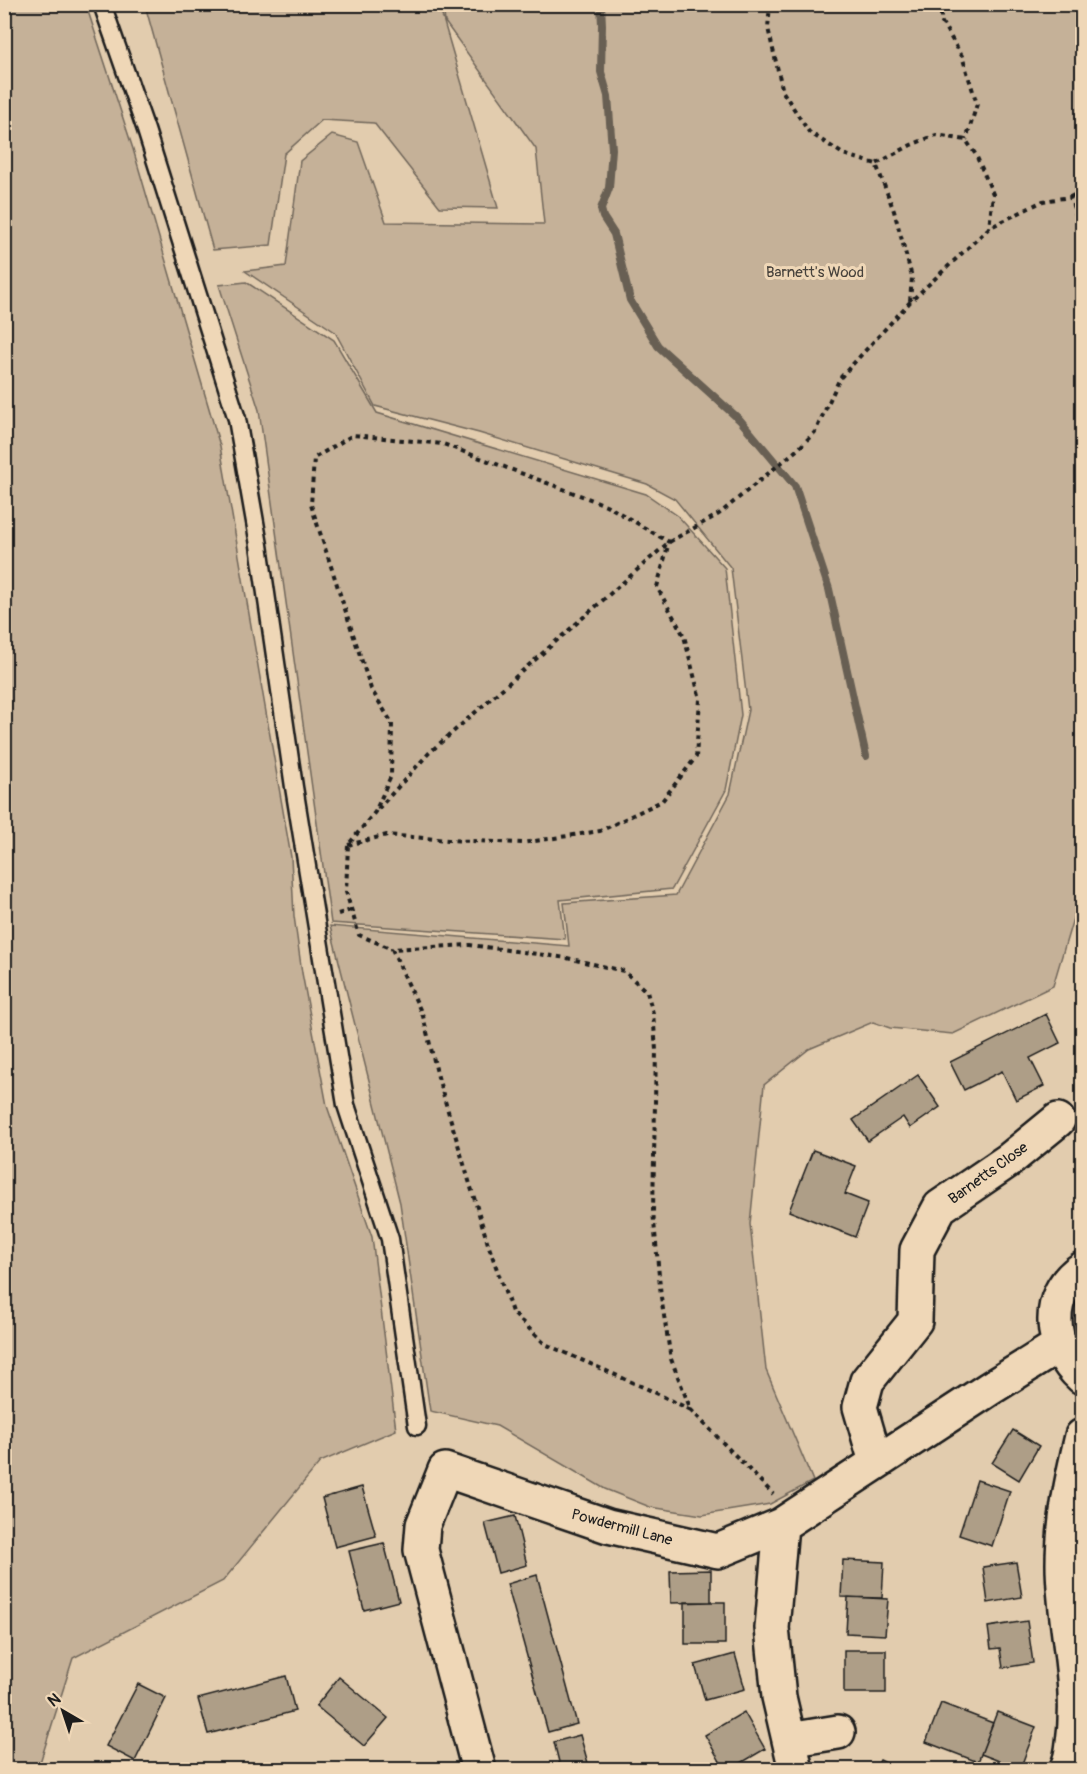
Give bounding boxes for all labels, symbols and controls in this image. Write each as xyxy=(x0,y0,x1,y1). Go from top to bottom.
park label: Barnett's Wood xyxy=(766,263,864,282)
street label: Barnetts Close xyxy=(945,1138,1032,1209)
street label: Powdermill Lane xyxy=(569,1505,675,1550)
north arrow xyxy=(33,1681,93,1741)
text: N xyxy=(44,1689,65,1711)

